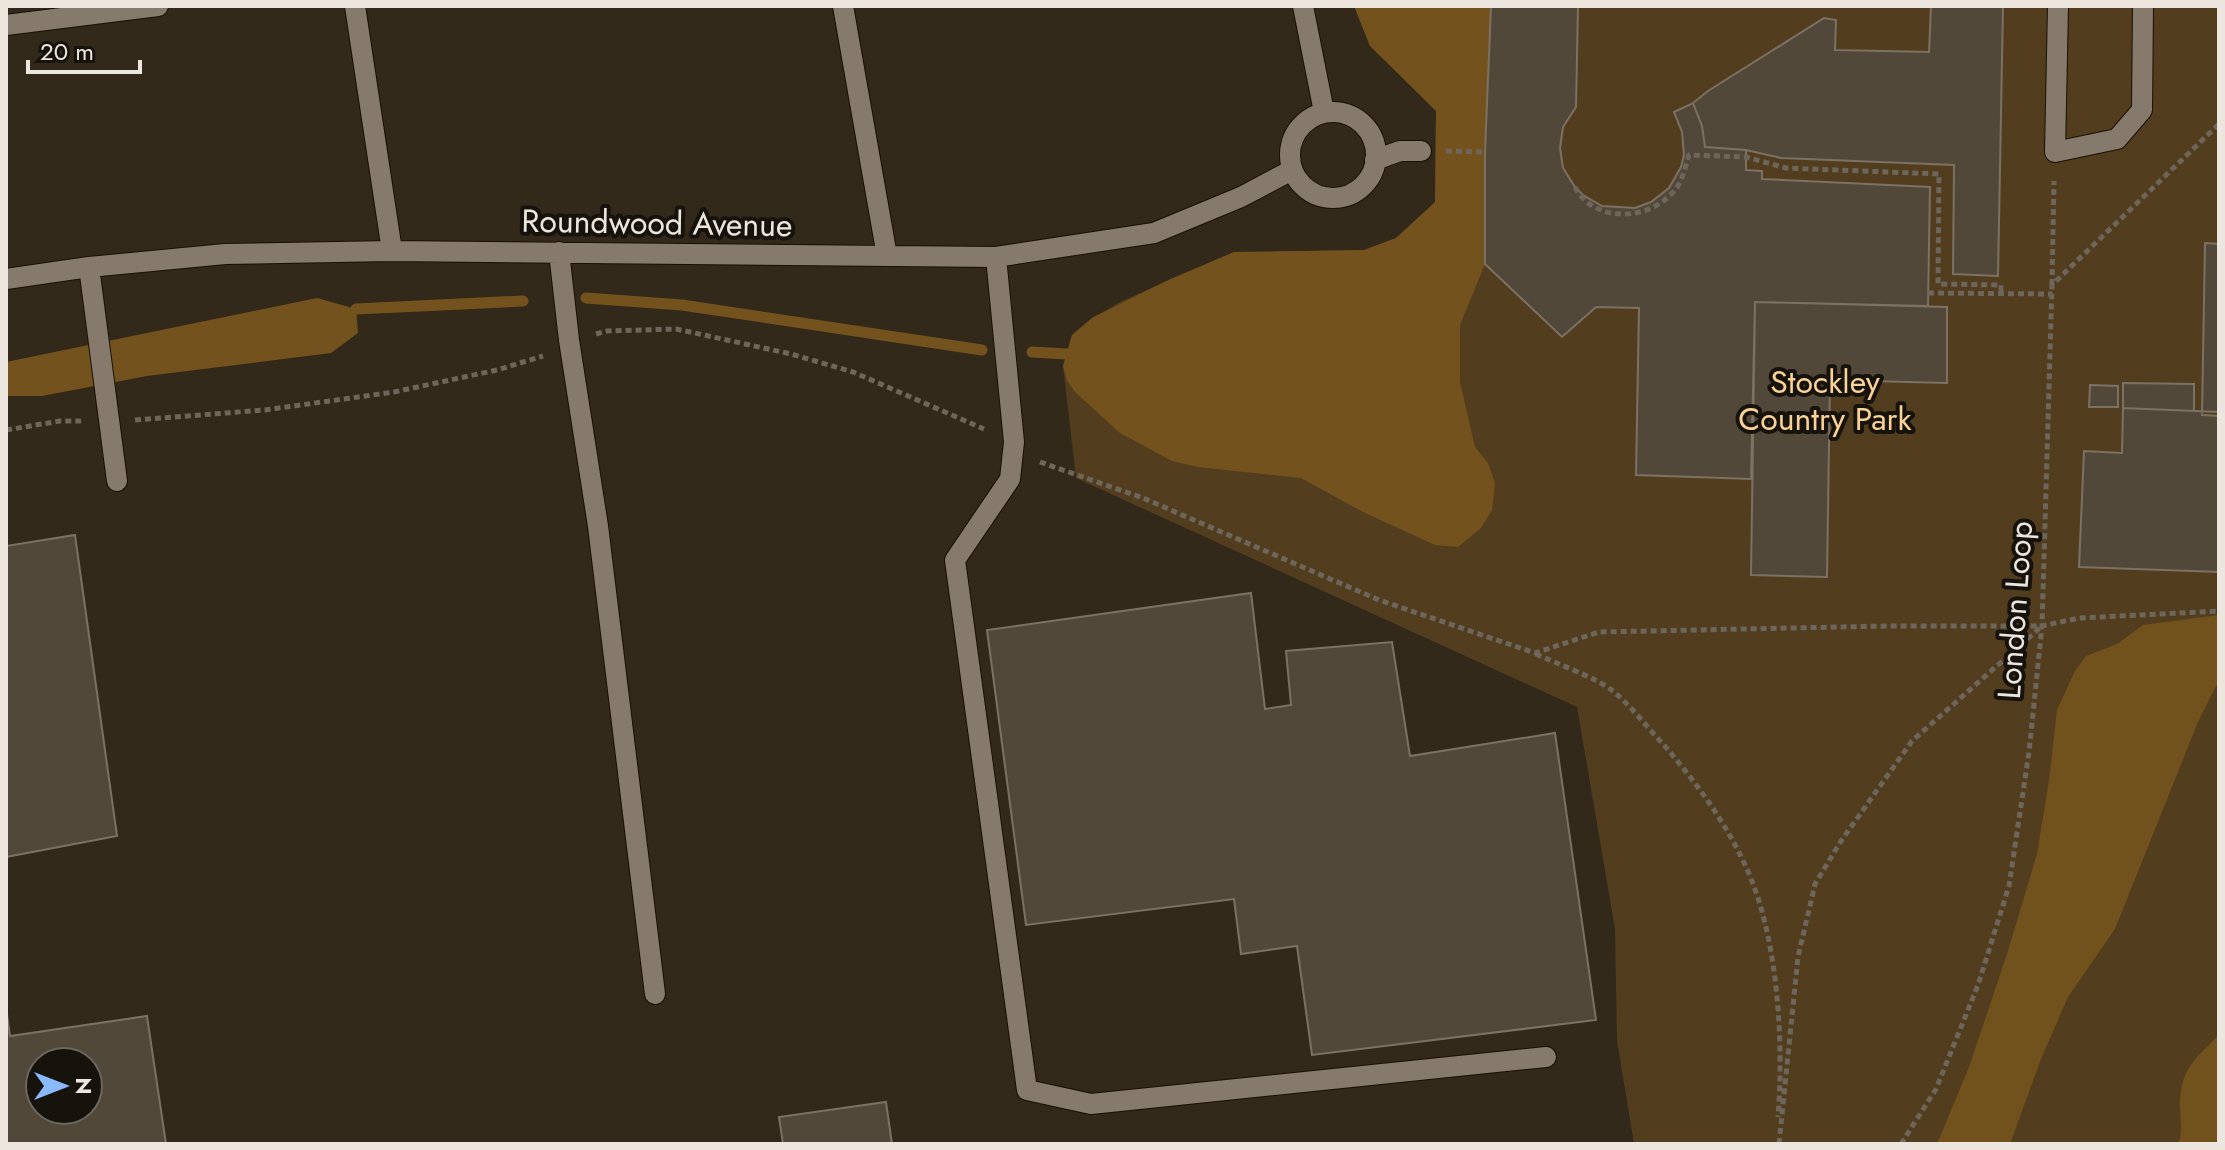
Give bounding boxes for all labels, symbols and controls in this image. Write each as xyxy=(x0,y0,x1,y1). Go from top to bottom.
scale bar xyxy=(28,24,140,74)
text: 20 m xyxy=(40,34,94,69)
street label: Roundwood Avenue xyxy=(521,198,793,248)
park label: Stockley Country Park xyxy=(1738,359,1913,442)
street label: London Loop xyxy=(1986,519,2044,701)
north arrow xyxy=(24,1046,104,1126)
text: N xyxy=(68,1077,100,1095)

